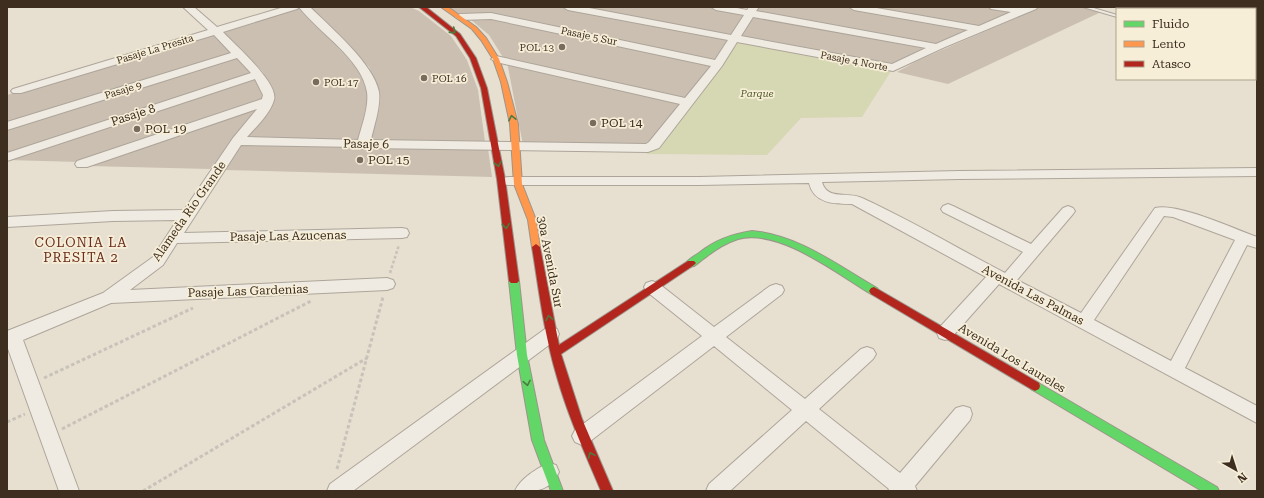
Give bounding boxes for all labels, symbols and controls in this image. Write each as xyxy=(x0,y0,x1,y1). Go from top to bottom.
legend xyxy=(1116,8,1256,80)
text: Fluido xyxy=(1152,17,1189,31)
street label: Pasaje 5 Sur xyxy=(560,25,618,47)
one-way arrow xyxy=(448,26,455,33)
street label: Pasaje La Presita xyxy=(115,32,195,66)
text: Lento xyxy=(1152,37,1186,51)
place label: POL 13 xyxy=(519,42,554,53)
marker: POL 13 xyxy=(557,42,567,52)
street label: Pasaje 4 Norte xyxy=(819,49,889,73)
text: Atasco xyxy=(1152,57,1191,71)
marker: POL 16 xyxy=(419,73,429,83)
place label: POL 16 xyxy=(432,73,467,84)
marker: POL 17 xyxy=(311,77,321,87)
place label: POL 17 xyxy=(324,77,359,88)
street label: Pasaje 9 xyxy=(103,79,143,101)
park label: Parque xyxy=(739,88,774,99)
street label: Pasaje 8 xyxy=(109,101,157,129)
one-way arrow xyxy=(509,114,517,121)
place label: POL 14 xyxy=(601,116,643,130)
marker: POL 14 xyxy=(588,118,598,128)
place label: POL 19 xyxy=(145,122,187,136)
marker: POL 19 xyxy=(132,124,142,134)
street label: Pasaje 6 xyxy=(343,137,389,151)
place label: POL 15 xyxy=(368,153,410,167)
marker: POL 15 xyxy=(355,155,365,165)
street label: Alameda Río Grande xyxy=(149,158,229,264)
one-way arrow xyxy=(494,161,502,167)
street label: 30a Avenida Sur xyxy=(534,215,566,309)
one-way arrow xyxy=(502,223,511,229)
street label: Pasaje Las Azucenas xyxy=(229,228,347,244)
district label: COLONIA LA PRESITA 2 xyxy=(35,235,127,265)
street label: Avenida Las Palmas xyxy=(980,262,1087,328)
street label: Pasaje Las Gardenias xyxy=(187,282,309,300)
one-way arrow xyxy=(545,315,554,321)
street label: Avenida Los Laureles xyxy=(956,320,1068,396)
one-way arrow xyxy=(522,379,531,386)
north arrow xyxy=(1216,450,1256,490)
one-way arrow xyxy=(588,452,596,460)
text: N xyxy=(1234,470,1249,485)

